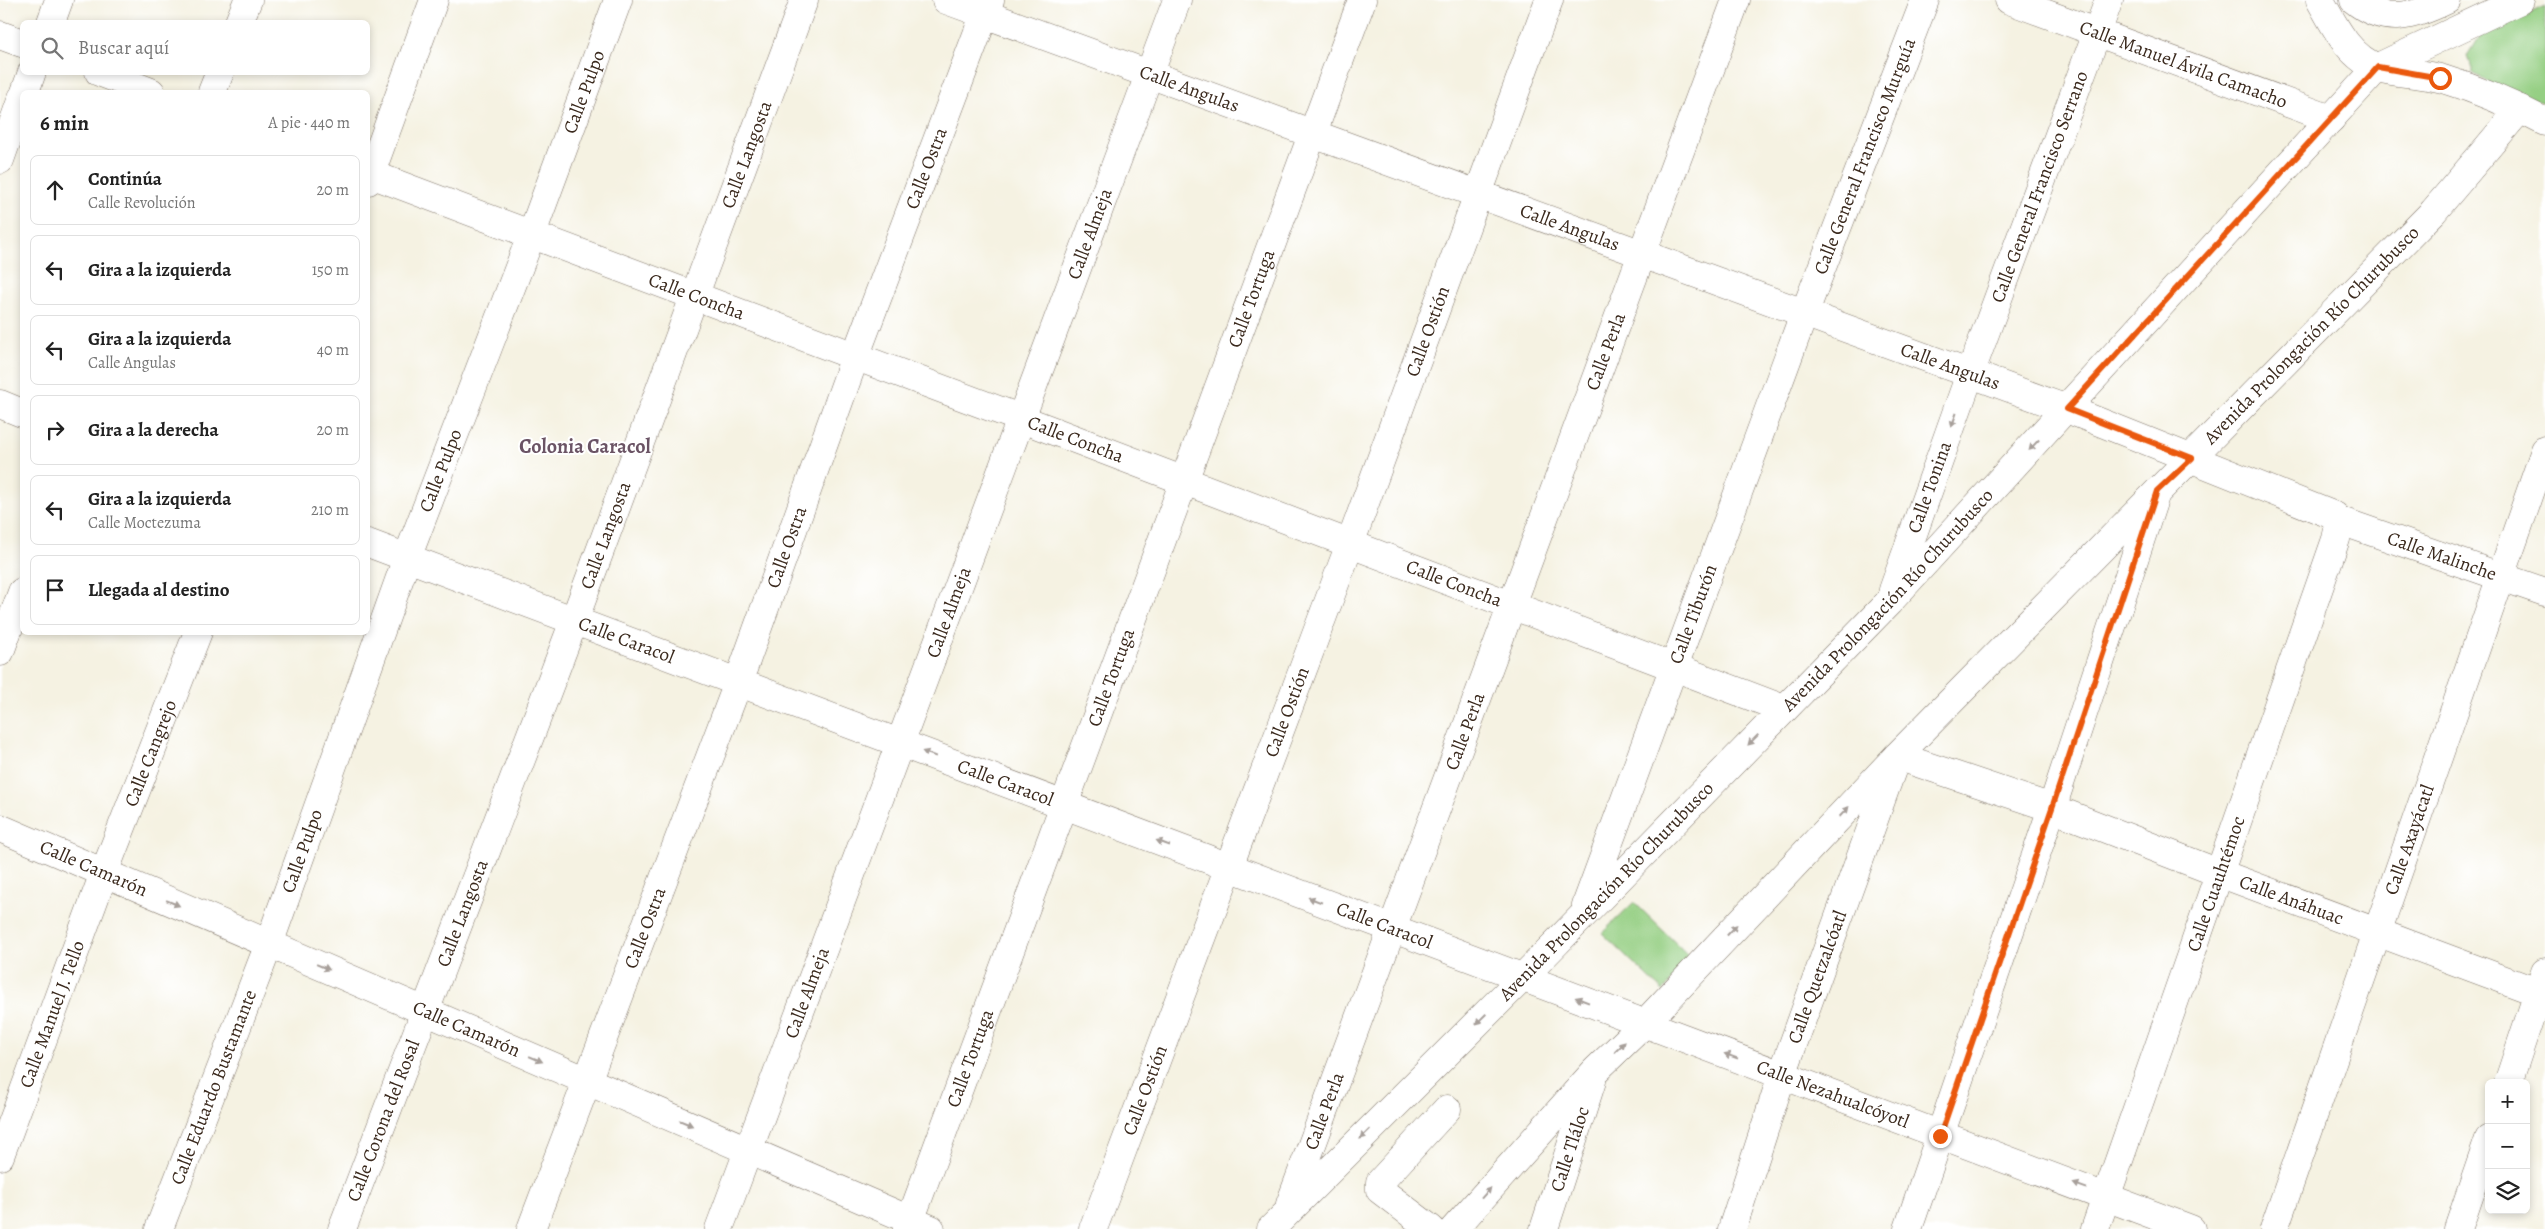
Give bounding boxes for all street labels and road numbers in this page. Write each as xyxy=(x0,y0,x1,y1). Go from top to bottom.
street label: Calle Manuel Ávila Camacho xyxy=(2076,14,2291,115)
street label: Calle General Francisco Murguía xyxy=(1807,34,1922,278)
street label: Calle Pulpo xyxy=(557,47,611,137)
street label: Calle Angulas xyxy=(1136,59,1243,119)
street label: Calle General Francisco Serrano xyxy=(1985,67,2095,306)
street label: Calle Langosta xyxy=(715,97,779,212)
street label: Calle Ostra xyxy=(899,124,954,213)
street label: Calle Almeja xyxy=(1061,184,1119,283)
street label: Calle Angulas xyxy=(1516,197,1623,258)
street label: Avenida Prolongación Río Churubusco xyxy=(2197,220,2425,451)
street label: Calle Tortuga xyxy=(1221,246,1282,352)
street label: Calle Concha xyxy=(645,267,748,327)
street label: Calle Ostión xyxy=(1399,282,1456,380)
street label: Calle Perla xyxy=(1579,309,1632,394)
street label: Calle Angulas xyxy=(1897,336,2004,397)
street label: Calle Concha xyxy=(1024,409,1127,469)
street label: Calle Pulpo xyxy=(413,425,468,516)
street label: Calle Tonina xyxy=(1901,438,1958,537)
street label: Calle Langosta xyxy=(574,478,638,593)
street label: Avenida Prolongación Río Churubusco xyxy=(1776,483,1999,718)
street label: Calle Ostra xyxy=(760,503,813,592)
street label: Calle Malinche xyxy=(2384,525,2500,587)
street label: Calle Concha xyxy=(1402,553,1506,614)
street label: Calle Tiburón xyxy=(1663,561,1724,668)
street label: Calle Almeja xyxy=(920,563,978,662)
street label: Calle Caracol xyxy=(575,610,678,670)
street label: Calle Tortuga xyxy=(1081,625,1141,730)
street label: Calle Ostión xyxy=(1258,663,1316,761)
street label: Calle Perla xyxy=(1439,689,1491,774)
street label: Calle Cangrejo xyxy=(118,696,183,811)
street label: Calle Caracol xyxy=(954,753,1058,813)
street label: Avenida Prolongación Río Churubusco xyxy=(1493,776,1720,1007)
street label: Calle Axayácatl xyxy=(2378,781,2441,899)
street label: Calle Pulpo xyxy=(275,806,329,897)
street label: Calle Cuauhtémoc xyxy=(2181,813,2251,955)
street label: Calle Camarón xyxy=(36,834,152,903)
street label: Calle Langosta xyxy=(430,856,495,971)
street label: Calle Anáhuac xyxy=(2235,869,2347,931)
street label: Calle Ostra xyxy=(618,883,672,972)
street label: Calle Caracol xyxy=(1333,896,1437,956)
street label: Calle Quetzalcóatl xyxy=(1781,907,1853,1047)
street label: Calle Manuel J. Tello xyxy=(13,937,91,1092)
street label: Calle Almeja xyxy=(778,943,836,1042)
street label: Calle Eduardo Bustamante xyxy=(164,986,263,1189)
street label: Calle Camarón xyxy=(409,994,524,1064)
street label: Calle Tortuga xyxy=(940,1005,1000,1111)
street label: Calle Corona del Rosal xyxy=(341,1035,426,1205)
street label: Calle Ostión xyxy=(1116,1042,1174,1139)
street label: Calle Nezahualcóyotl xyxy=(1753,1054,1913,1135)
street label: Calle Perla xyxy=(1298,1068,1351,1154)
street label: Calle Tláloc xyxy=(1544,1103,1596,1195)

